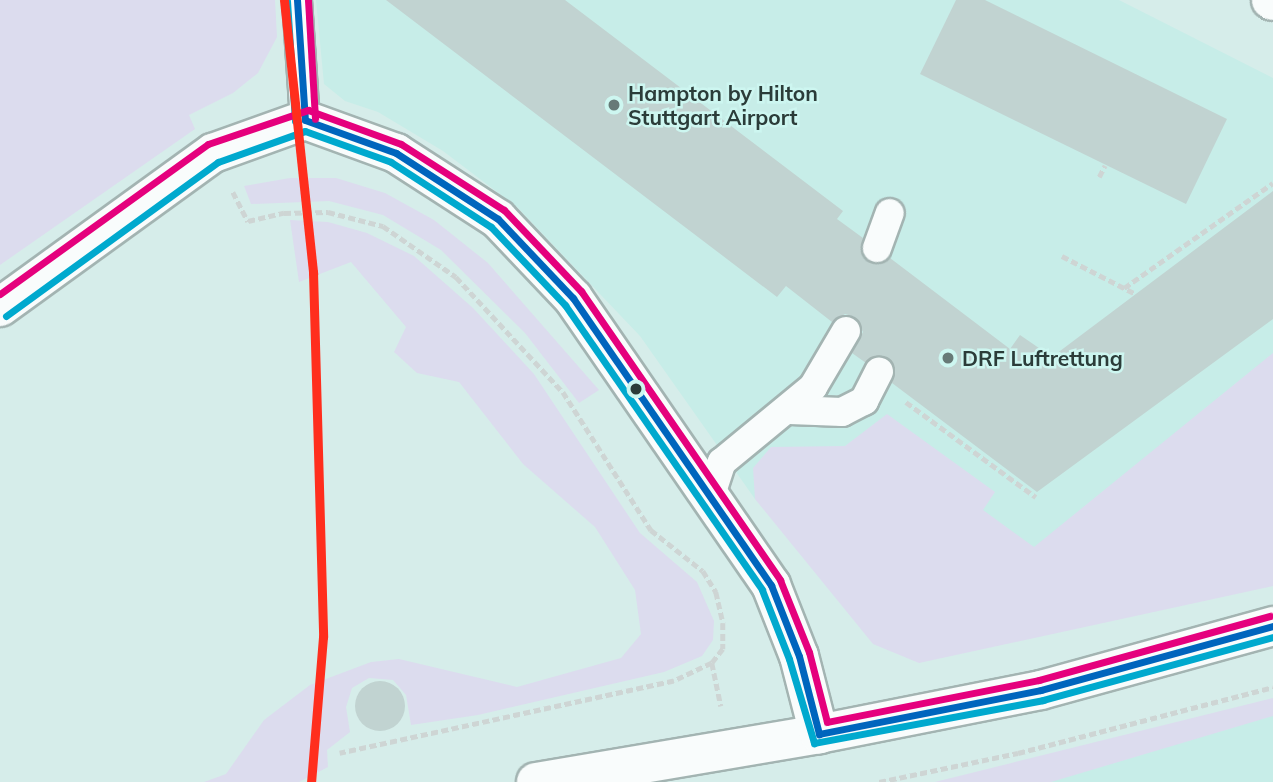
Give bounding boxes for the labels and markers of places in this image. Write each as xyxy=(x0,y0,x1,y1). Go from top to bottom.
place label: Hampton by Hilton Stuttgart Airport xyxy=(628,80,818,130)
marker: Hampton by Hilton Stuttgart Airport xyxy=(606,97,622,113)
place label: DRF Luftrettung xyxy=(962,345,1123,371)
marker: DRF Luftrettung xyxy=(940,350,956,366)
unlabelled marker xyxy=(629,382,643,396)

